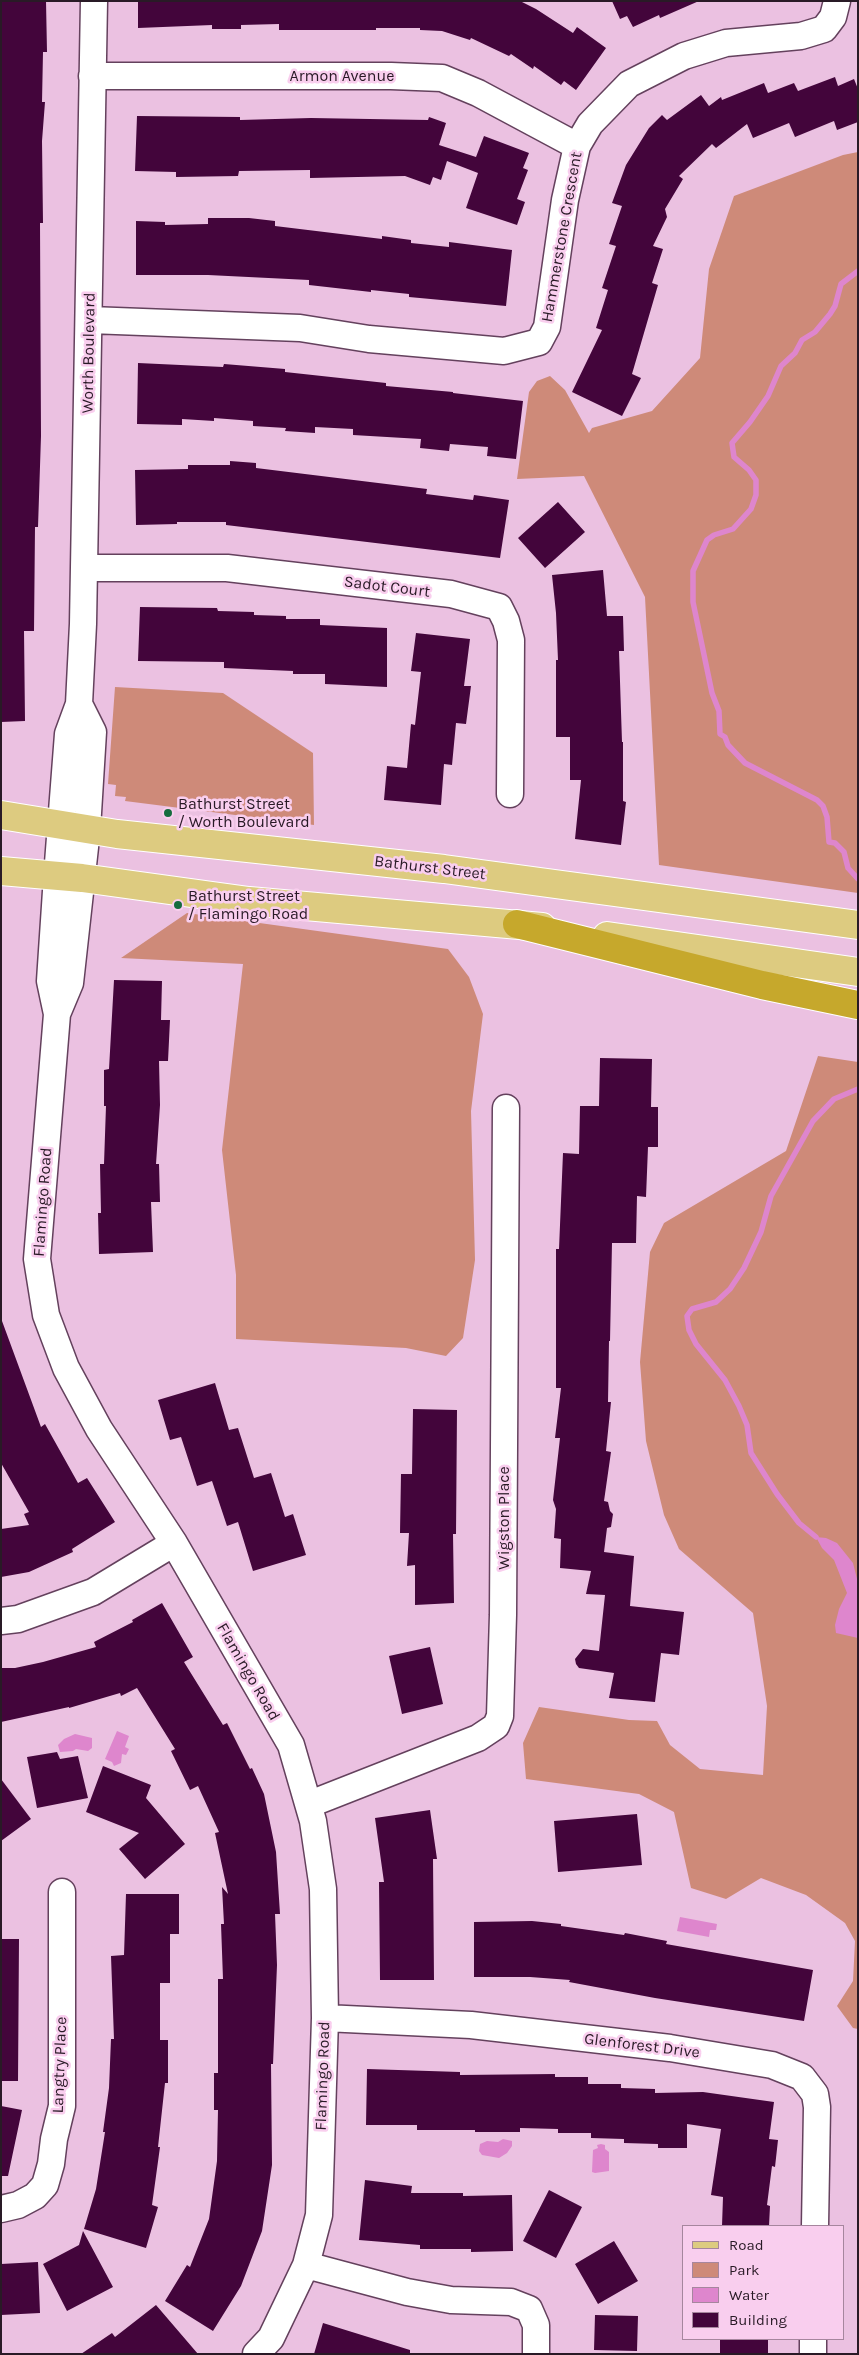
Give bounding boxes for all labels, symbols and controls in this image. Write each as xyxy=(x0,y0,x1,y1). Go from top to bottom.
street label: Armon Avenue xyxy=(290,66,394,86)
street label: Hammerstone Crescent xyxy=(538,150,586,324)
street label: Worth Boulevard xyxy=(78,292,100,414)
street label: Sadot Court xyxy=(343,572,431,602)
place label: Bathurst Street / Worth Boulevard xyxy=(178,794,310,832)
marker: Bathurst Street / Worth Boulevard xyxy=(162,807,174,819)
street label: Bathurst Street xyxy=(373,852,487,884)
place label: Bathurst Street / Flamingo Road xyxy=(188,886,308,924)
marker: Bathurst Street / Flamingo Road xyxy=(172,899,184,911)
street label: Flamingo Road xyxy=(30,1147,56,1257)
street label: Wigston Place xyxy=(494,1466,514,1570)
street label: Flamingo Road xyxy=(212,1620,284,1724)
street label: Langtry Place xyxy=(49,2016,71,2114)
street label: Flamingo Road xyxy=(311,2021,335,2131)
street label: Glenforest Drive xyxy=(583,2029,701,2063)
legend xyxy=(682,2225,844,2340)
text: Road xyxy=(729,2236,764,2254)
text: Park xyxy=(729,2261,759,2279)
text: Water xyxy=(729,2286,769,2304)
text: Building xyxy=(729,2311,787,2329)

